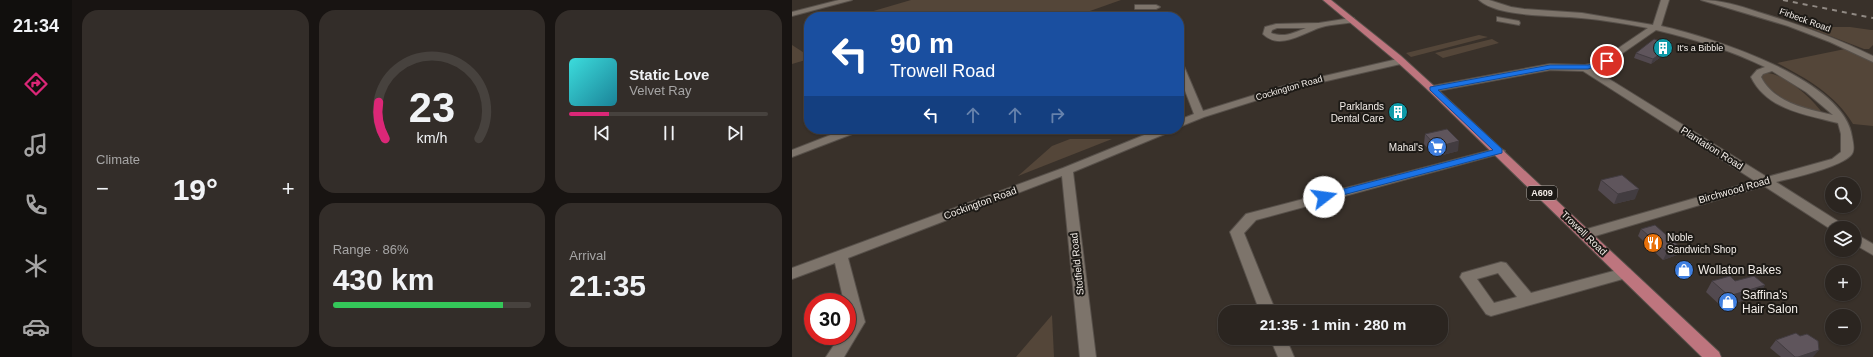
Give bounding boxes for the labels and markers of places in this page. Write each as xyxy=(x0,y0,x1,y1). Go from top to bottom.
building icon: It's a Bibble xyxy=(1652,37,1674,59)
place label: It's a Bibble xyxy=(1677,43,1723,53)
pin xyxy=(1590,44,1624,78)
place label: Parklands Dental Care xyxy=(1331,101,1384,124)
building icon: Parklands Dental Care xyxy=(1387,101,1409,123)
supermarket icon: Mahal's xyxy=(1426,136,1448,158)
place label: Mahal's xyxy=(1389,142,1423,153)
restaurant icon: Noble Sandwich Shop xyxy=(1642,232,1664,254)
place label: Noble Sandwich Shop xyxy=(1667,232,1737,255)
shop icon: Wollaton Bakes xyxy=(1673,259,1695,281)
place label: Wollaton Bakes xyxy=(1698,263,1781,277)
place label: Saffina's Hair Salon xyxy=(1742,288,1798,316)
shop icon: Saffina's Hair Salon xyxy=(1717,291,1739,313)

